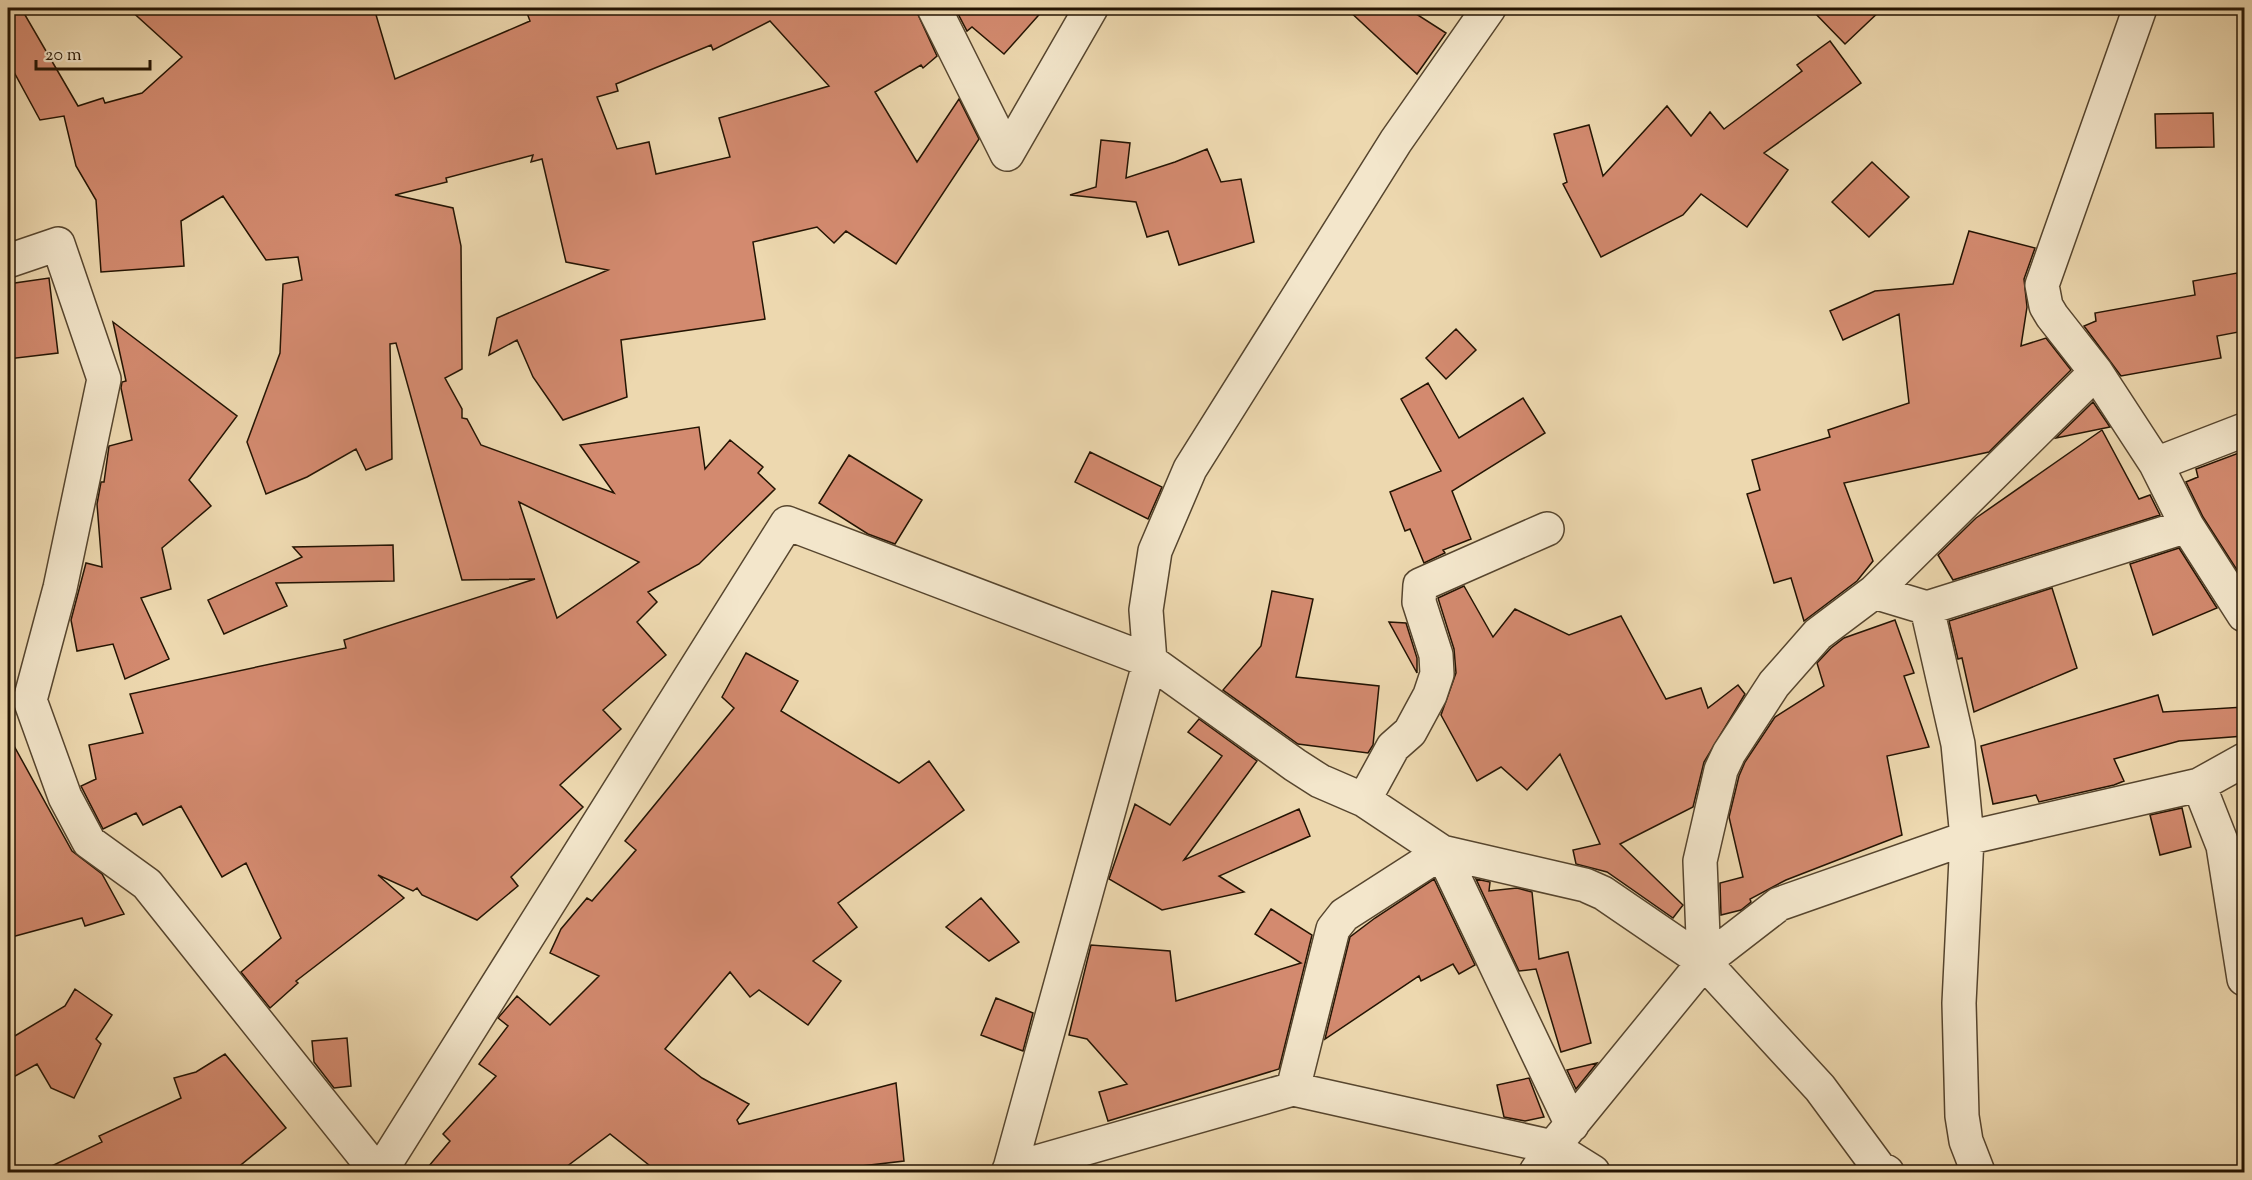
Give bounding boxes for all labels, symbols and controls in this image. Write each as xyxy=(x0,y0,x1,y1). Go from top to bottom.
scale bar xyxy=(36,33,150,71)
text: 20 m xyxy=(45,43,82,69)

